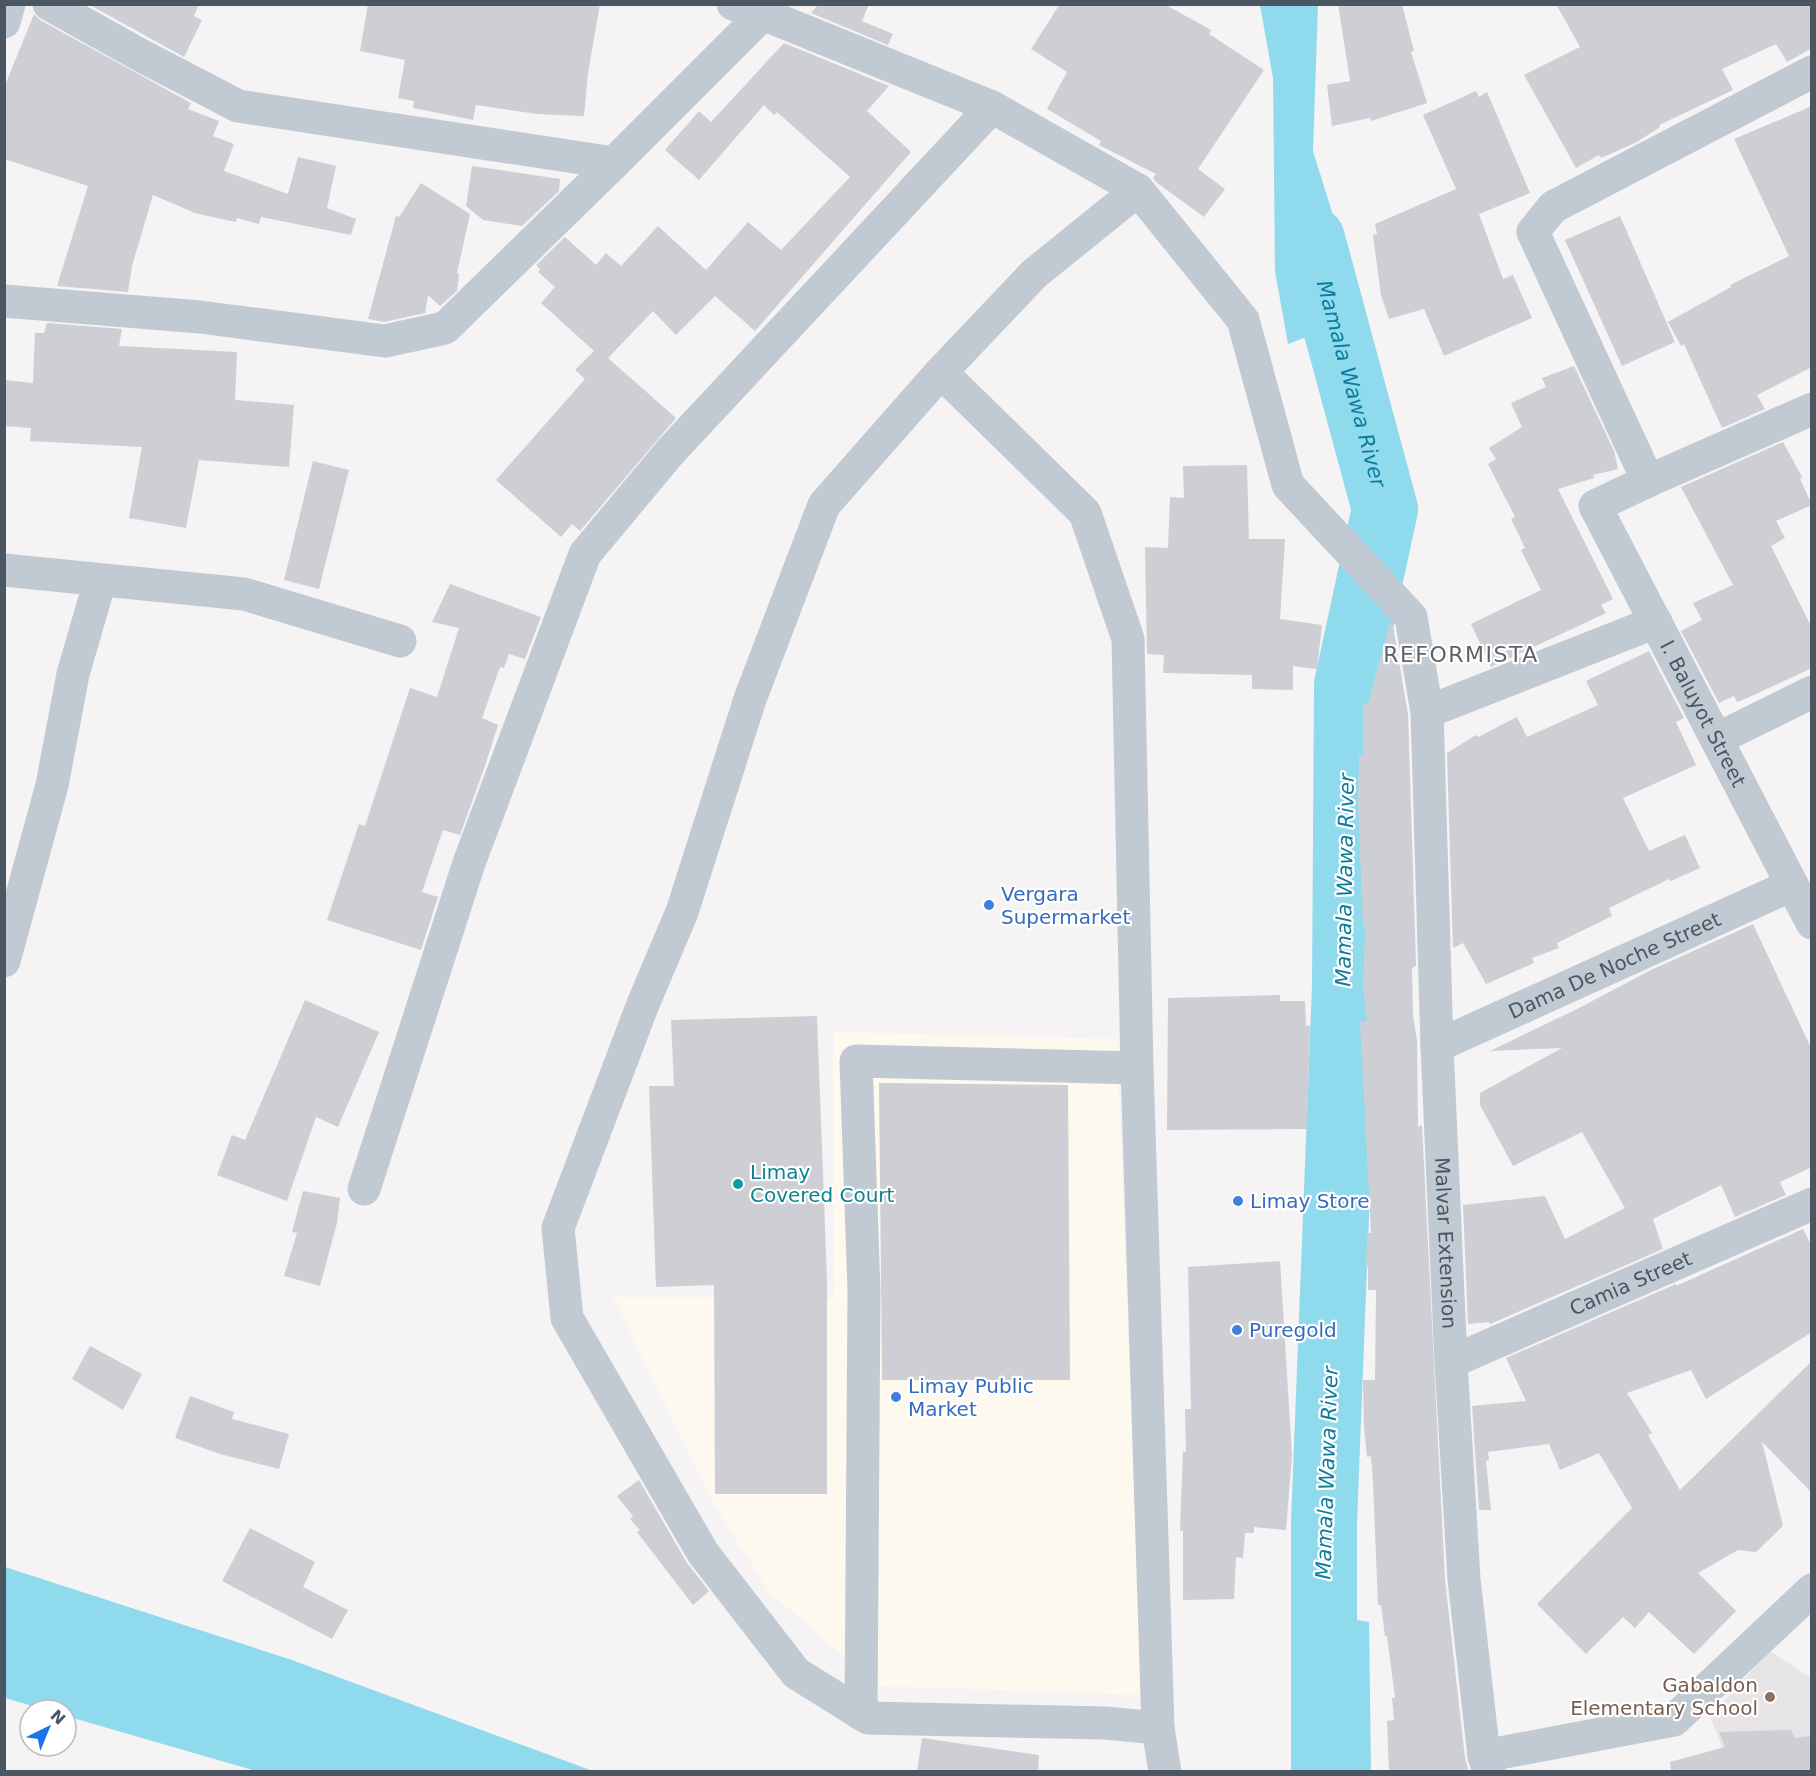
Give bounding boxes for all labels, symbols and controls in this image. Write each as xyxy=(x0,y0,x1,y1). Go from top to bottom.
water label: Mamala Wawa River xyxy=(1312,278,1391,491)
street label: I. Baluyot Street xyxy=(1655,636,1751,791)
district label: REFORMISTA xyxy=(1383,642,1539,667)
water label: Mamala Wawa River xyxy=(1331,772,1359,987)
place label: Vergara Supermarket xyxy=(1001,882,1130,929)
marker: Vergara Supermarket xyxy=(982,898,996,912)
street label: Dama De Noche Street xyxy=(1505,907,1725,1024)
street label: Malvar Extension xyxy=(1430,1157,1462,1330)
place label: Limay Covered Court xyxy=(750,1160,895,1207)
marker: Limay Covered Court xyxy=(731,1177,745,1191)
place label: Limay Store xyxy=(1250,1189,1370,1213)
marker: Limay Store xyxy=(1231,1194,1245,1208)
street label: Camia Street xyxy=(1566,1246,1695,1321)
place label: Puregold xyxy=(1249,1318,1337,1342)
marker: Puregold xyxy=(1230,1323,1244,1337)
water label: Mamala Wawa River xyxy=(1311,1365,1343,1580)
place label: Limay Public Market xyxy=(908,1374,1034,1421)
marker: Limay Public Market xyxy=(889,1390,903,1404)
place label: Gabaldon Elementary School xyxy=(1570,1673,1758,1720)
marker: Gabaldon Elementary School xyxy=(1763,1690,1777,1704)
north arrow xyxy=(18,1698,78,1758)
text: N xyxy=(47,1706,69,1729)

